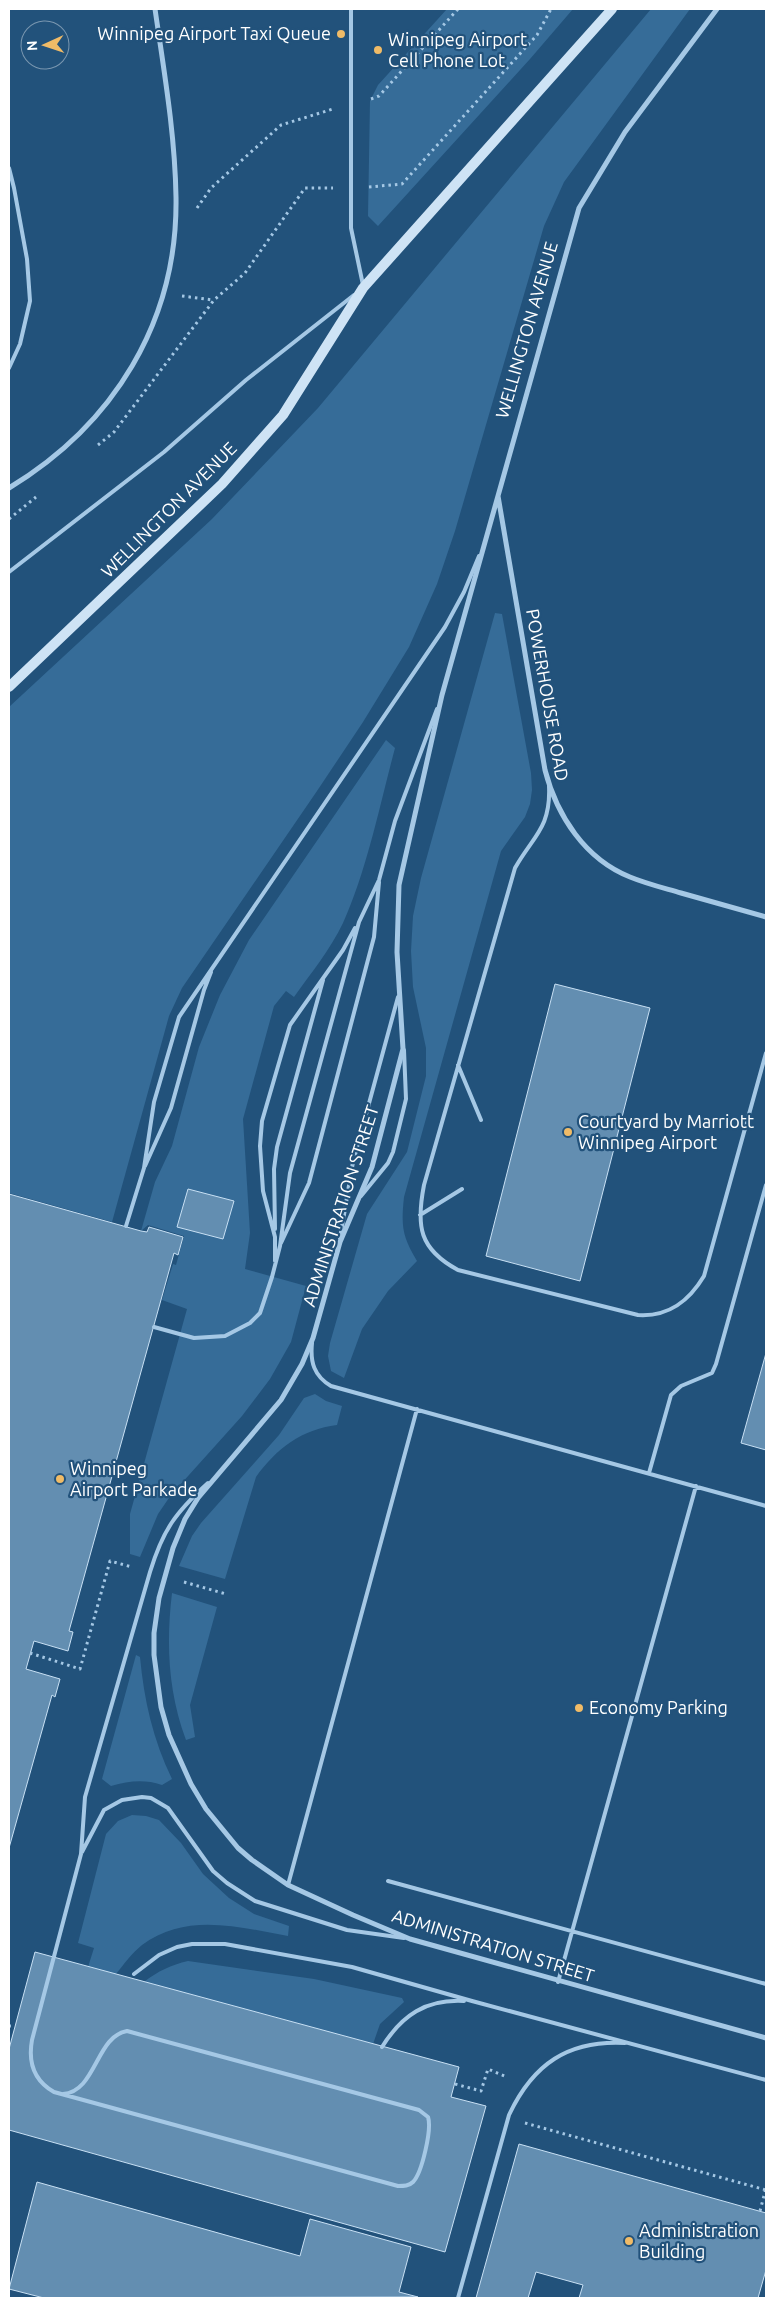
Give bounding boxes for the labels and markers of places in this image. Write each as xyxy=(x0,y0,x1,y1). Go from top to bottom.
place label: Winnipeg Airport Taxi Queue xyxy=(97,23,331,44)
marker: Winnipeg Airport Taxi Queue xyxy=(335,28,347,40)
place label: Winnipeg Airport Cell Phone Lot xyxy=(388,29,527,70)
marker: Winnipeg Airport Cell Phone Lot xyxy=(372,44,384,56)
place label: Courtyard by Marriott Winnipeg Airport xyxy=(578,1111,754,1152)
marker: Courtyard by Marriott Winnipeg Airport xyxy=(562,1126,574,1138)
place label: Winnipeg Airport Parkade xyxy=(70,1458,197,1499)
marker: Winnipeg Airport Parkade xyxy=(54,1473,66,1485)
place label: Economy Parking xyxy=(589,1697,728,1717)
marker: Economy Parking xyxy=(573,1702,585,1714)
place label: Administration Building xyxy=(639,2220,759,2261)
marker: Administration Building xyxy=(623,2235,635,2247)

